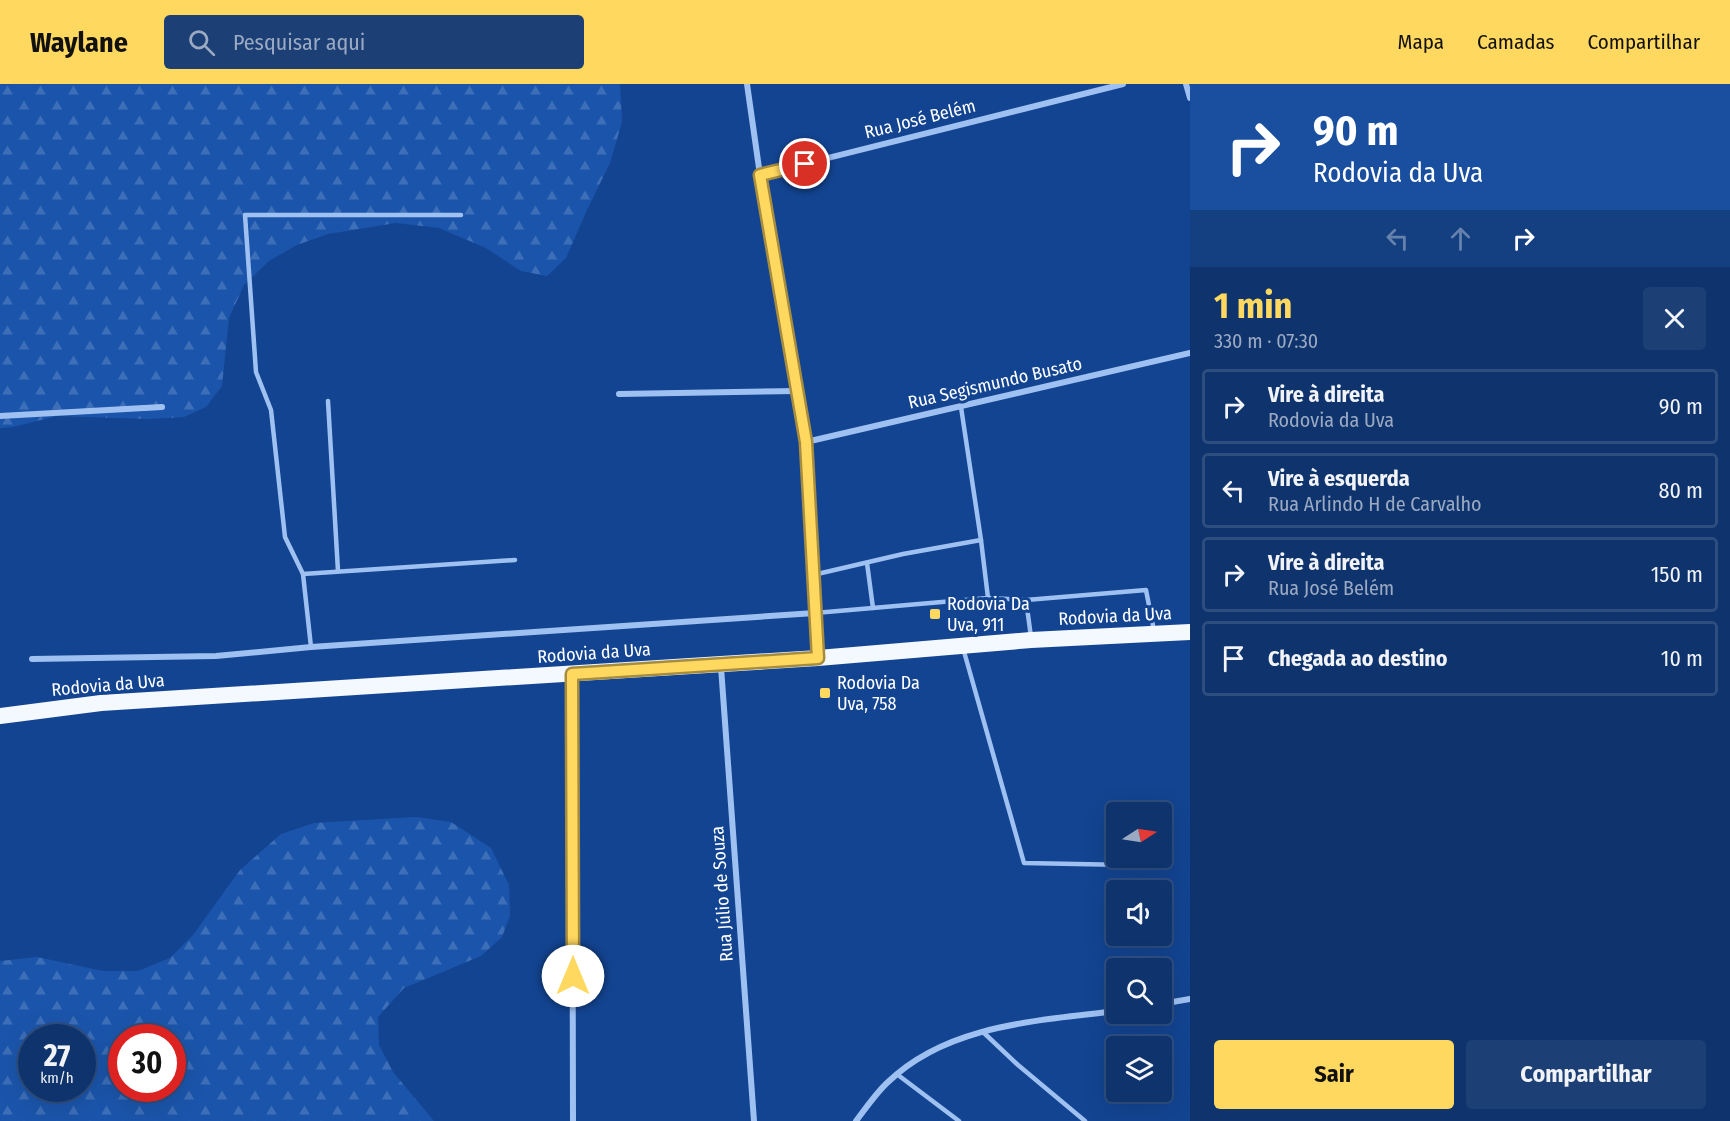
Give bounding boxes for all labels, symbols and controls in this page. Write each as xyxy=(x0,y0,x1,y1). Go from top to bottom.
search box xyxy=(164,15,584,69)
text: Waylane xyxy=(30,26,128,59)
icon: search xyxy=(185,26,218,59)
text: Pesquisar aqui xyxy=(233,29,365,56)
text: Mapa xyxy=(1398,29,1444,55)
text: Camadas xyxy=(1477,29,1555,55)
text: Compartilhar xyxy=(1588,29,1700,55)
street label: Rua José Belém xyxy=(862,95,978,143)
text: 90 m xyxy=(1313,106,1398,156)
icon: right xyxy=(1214,108,1292,186)
pin xyxy=(779,138,830,189)
icon: arrive xyxy=(788,147,821,180)
text: Rodovia da Uva xyxy=(1313,157,1483,189)
icon: left xyxy=(1381,222,1414,255)
icon: ahead xyxy=(1444,222,1477,255)
icon: right xyxy=(1507,222,1540,255)
text: 1 min xyxy=(1214,284,1292,328)
button: close xyxy=(1643,287,1706,350)
text: 330 m · 07:30 xyxy=(1214,329,1318,353)
street label: Rua Segismundo Busato xyxy=(906,352,1084,414)
text: Vire à direita xyxy=(1268,381,1384,408)
icon: right xyxy=(1217,390,1250,423)
text: 90 m xyxy=(1659,393,1703,420)
text: Rodovia da Uva xyxy=(1268,408,1394,432)
text: Vire à esquerda xyxy=(1268,465,1410,492)
icon: left xyxy=(1217,474,1250,507)
text: 80 m xyxy=(1658,477,1703,504)
text: Rua Arlindo H de Carvalho xyxy=(1268,492,1482,516)
text: Vire à direita xyxy=(1268,549,1384,576)
icon: right xyxy=(1217,558,1250,591)
text: 150 m xyxy=(1651,561,1703,588)
text: Rua José Belém xyxy=(1268,576,1394,600)
place label: Rodovia Da Uva, 911 xyxy=(947,593,1030,636)
street label: Rodovia da Uva xyxy=(1058,602,1172,630)
marker: Rodovia Da Uva, 911 xyxy=(928,607,942,621)
street label: Rodovia da Uva xyxy=(537,638,652,668)
icon: arrive xyxy=(1217,642,1250,675)
text: Chegada ao destino xyxy=(1268,645,1448,672)
text: 10 m xyxy=(1661,645,1703,672)
street label: Rodovia da Uva xyxy=(50,669,166,701)
place label: Rodovia Da Uva, 758 xyxy=(837,672,920,715)
marker: Rodovia Da Uva, 758 xyxy=(818,686,832,700)
north arrow xyxy=(1106,802,1172,868)
map controls xyxy=(1106,802,1172,1102)
street label: Rua Júlio de Souza xyxy=(706,825,738,963)
button: sound xyxy=(1106,880,1172,946)
position arrow xyxy=(541,944,605,1008)
button: search xyxy=(1106,958,1172,1024)
speed limit sign: 30 xyxy=(108,1024,186,1102)
button: layers xyxy=(1106,1036,1172,1102)
text: 27 xyxy=(44,1038,70,1074)
button: Sair xyxy=(1214,1040,1454,1109)
button: Compartilhar xyxy=(1466,1040,1706,1109)
text: km/h xyxy=(40,1069,74,1087)

